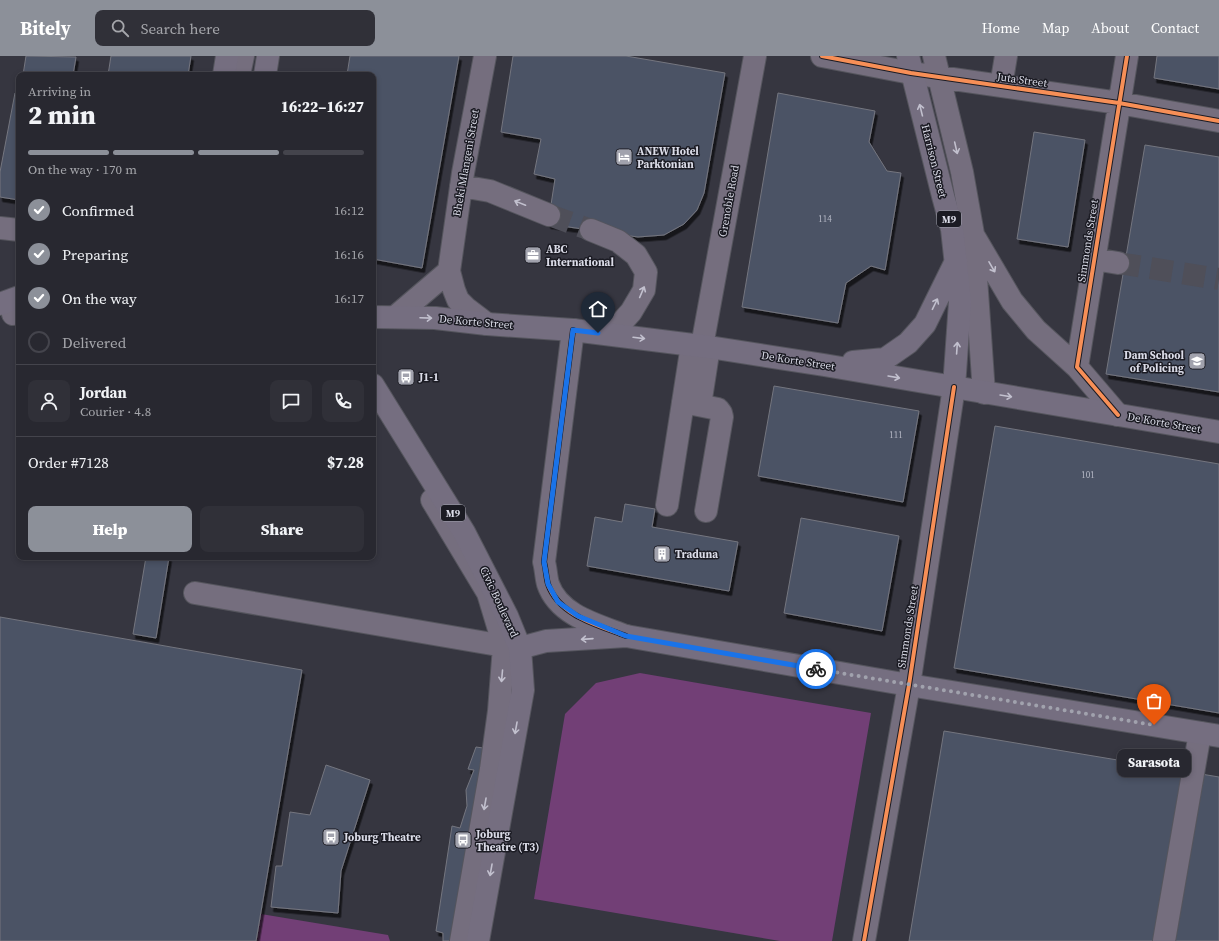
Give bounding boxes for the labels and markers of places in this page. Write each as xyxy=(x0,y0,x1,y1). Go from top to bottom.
place label: ANEW Hotel Parktonian xyxy=(637,144,699,172)
hotel icon: ANEW Hotel Parktonian xyxy=(614,147,634,167)
place label: ABC International xyxy=(546,242,614,270)
office icon: ABC International xyxy=(523,245,543,265)
pin xyxy=(581,292,615,333)
place label: Dam School of Policing xyxy=(1124,348,1184,376)
school or university icon: Dam School of Policing xyxy=(1187,351,1207,371)
bus stop icon: J1-1 xyxy=(396,367,416,387)
place label: J1-1 xyxy=(418,370,439,385)
building icon: Traduna xyxy=(652,544,672,564)
place label: Traduna xyxy=(675,547,718,562)
pin xyxy=(1137,684,1171,725)
callout: Sarasota xyxy=(1117,749,1191,777)
bus stop icon: Joburg Theatre xyxy=(321,827,341,847)
place label: Joburg Theatre (T3) xyxy=(475,827,539,855)
place label: Joburg Theatre xyxy=(343,830,421,845)
bus stop icon: Joburg Theatre (T3) xyxy=(453,830,473,850)

